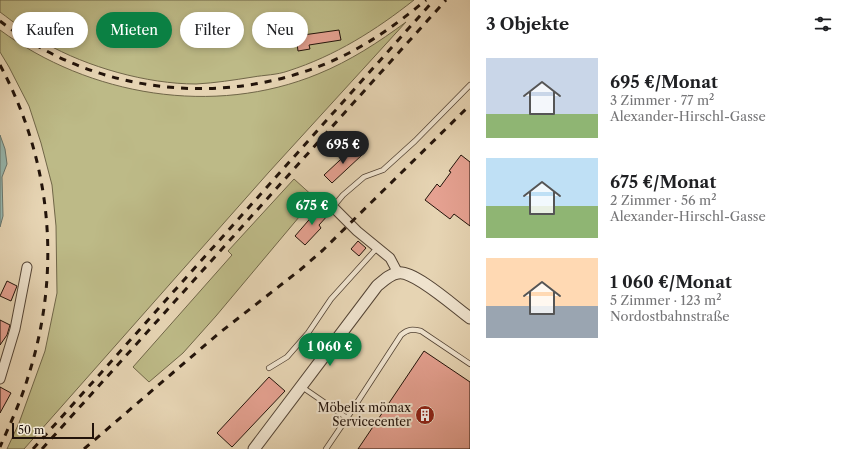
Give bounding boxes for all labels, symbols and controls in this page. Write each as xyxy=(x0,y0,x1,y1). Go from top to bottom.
chip: Kaufen xyxy=(12,12,88,48)
chip: Mieten xyxy=(96,12,172,48)
chip: Filter xyxy=(180,12,244,48)
chip: Neu xyxy=(252,12,308,48)
icon: filters xyxy=(812,13,834,35)
text: 3 Objekte xyxy=(486,14,569,34)
text: 695 €/Monat xyxy=(610,72,718,92)
icon: home xyxy=(518,74,566,122)
text: 3 Zimmer · 77 m² xyxy=(610,92,714,108)
text: Alexander-Hirschl-Gasse xyxy=(610,108,766,124)
pin: 695 € xyxy=(315,131,371,165)
text: 695 € xyxy=(326,136,360,152)
text: 675 €/Monat xyxy=(610,172,716,192)
icon: home xyxy=(518,174,566,222)
pin: 675 € xyxy=(284,192,340,226)
text: 2 Zimmer · 56 m² xyxy=(610,192,717,208)
text: 675 € xyxy=(296,197,328,213)
text: Alexander-Hirschl-Gasse xyxy=(610,208,766,224)
text: 1 060 €/Monat xyxy=(610,272,732,292)
icon: home xyxy=(518,274,566,322)
text: 5 Zimmer · 123 m² xyxy=(610,292,722,308)
text: Nordostbahnstraße xyxy=(610,308,730,324)
pin: 1 060 € xyxy=(293,333,367,367)
text: 1 060 € xyxy=(308,338,352,354)
place label: Möbelix mömax Servicecenter xyxy=(318,400,411,429)
building icon: Möbelix mömax Servicecenter xyxy=(414,404,436,426)
scale bar xyxy=(12,421,94,440)
text: 50 m xyxy=(18,423,44,437)

